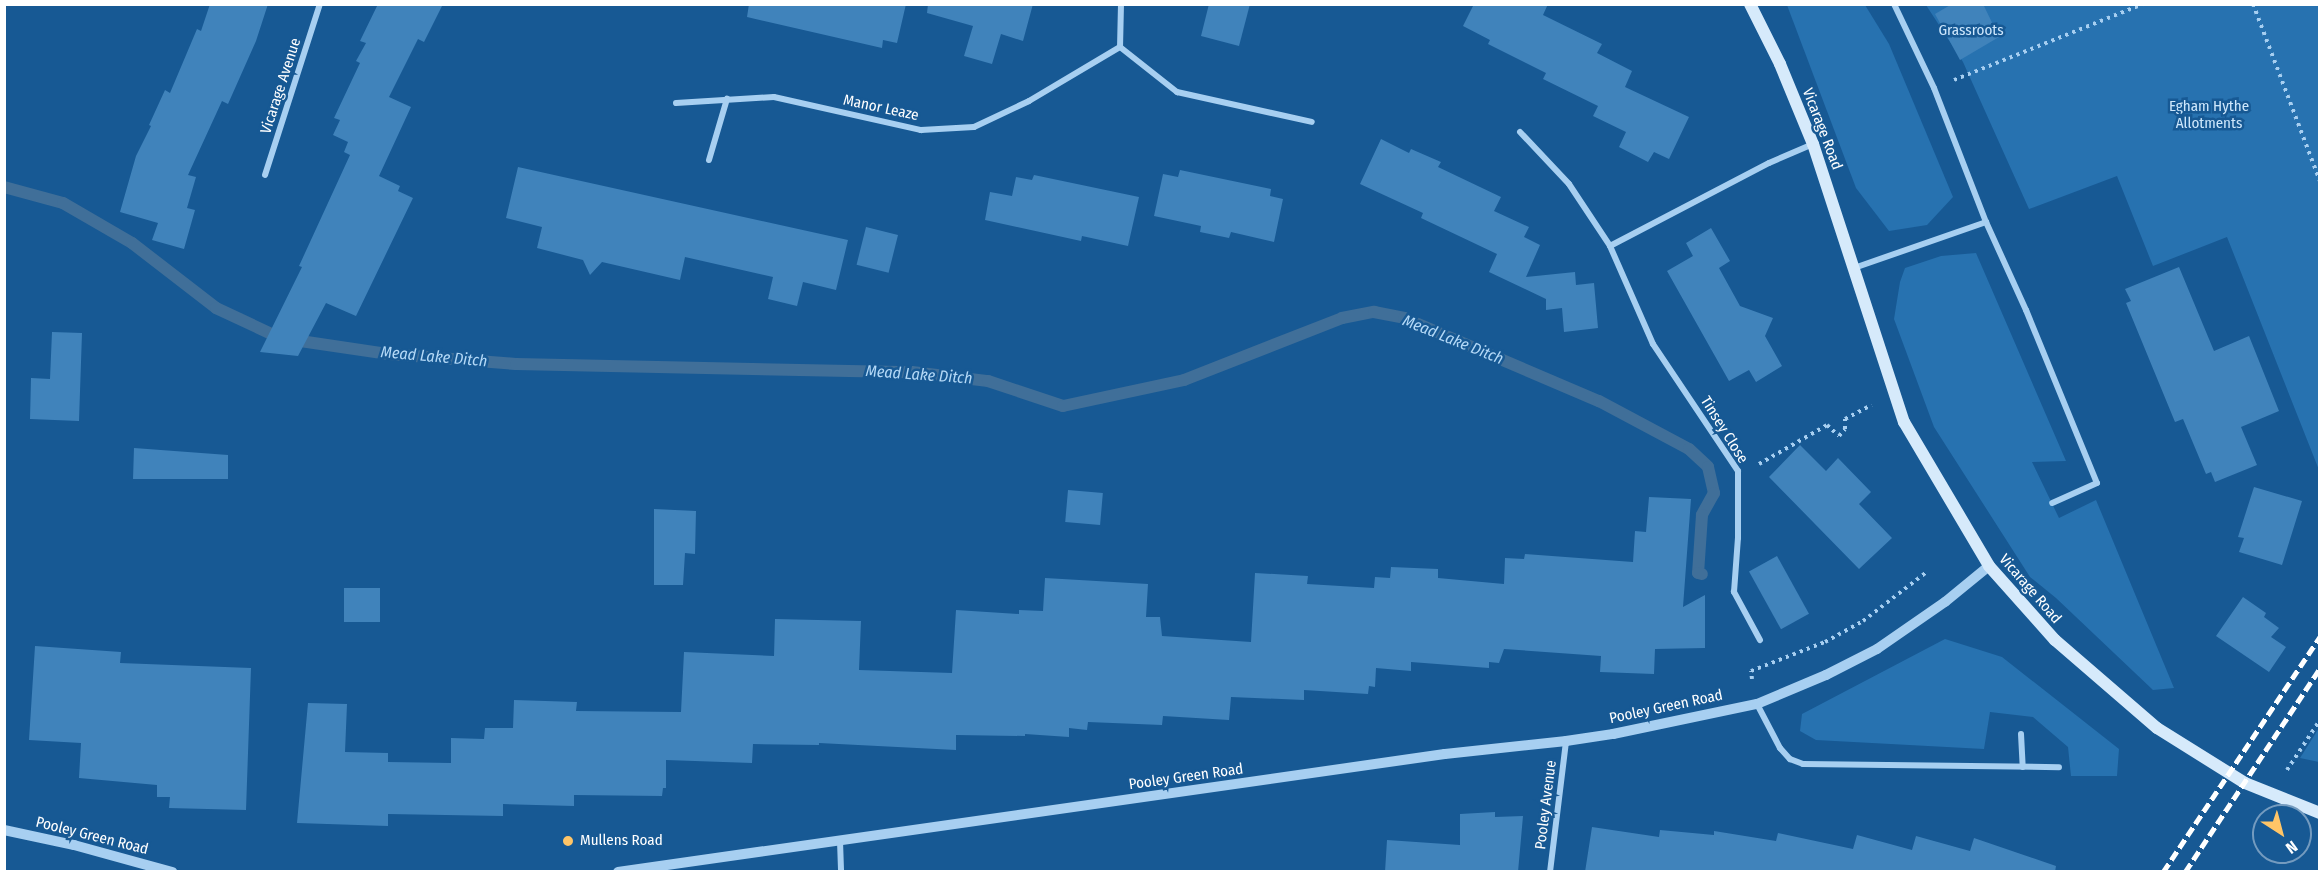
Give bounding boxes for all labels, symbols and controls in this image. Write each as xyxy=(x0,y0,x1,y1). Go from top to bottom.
park label: Grassroots xyxy=(1938,22,2004,40)
street label: Vicarage Avenue xyxy=(257,36,305,136)
street label: Vicarage Road xyxy=(1798,86,1846,172)
street label: Manor Leaze xyxy=(842,91,920,125)
park label: Egham Hythe Allotments xyxy=(2169,97,2249,132)
water label: Mead Lake Ditch xyxy=(1400,311,1506,369)
water label: Mead Lake Ditch xyxy=(380,343,488,371)
water label: Mead Lake Ditch xyxy=(865,362,973,388)
street label: Tinsey Close xyxy=(1696,393,1752,467)
street label: Vicarage Road xyxy=(1995,551,2065,627)
street label: Pooley Green Road xyxy=(1608,686,1724,728)
street label: Pooley Avenue xyxy=(1532,759,1560,851)
street label: Pooley Green Road xyxy=(1128,760,1244,794)
north arrow xyxy=(2252,804,2312,864)
street label: Pooley Green Road xyxy=(34,813,150,859)
place label: Mullens Road xyxy=(580,832,663,850)
marker: Mullens Road xyxy=(561,834,575,848)
text: N xyxy=(2282,837,2301,858)

